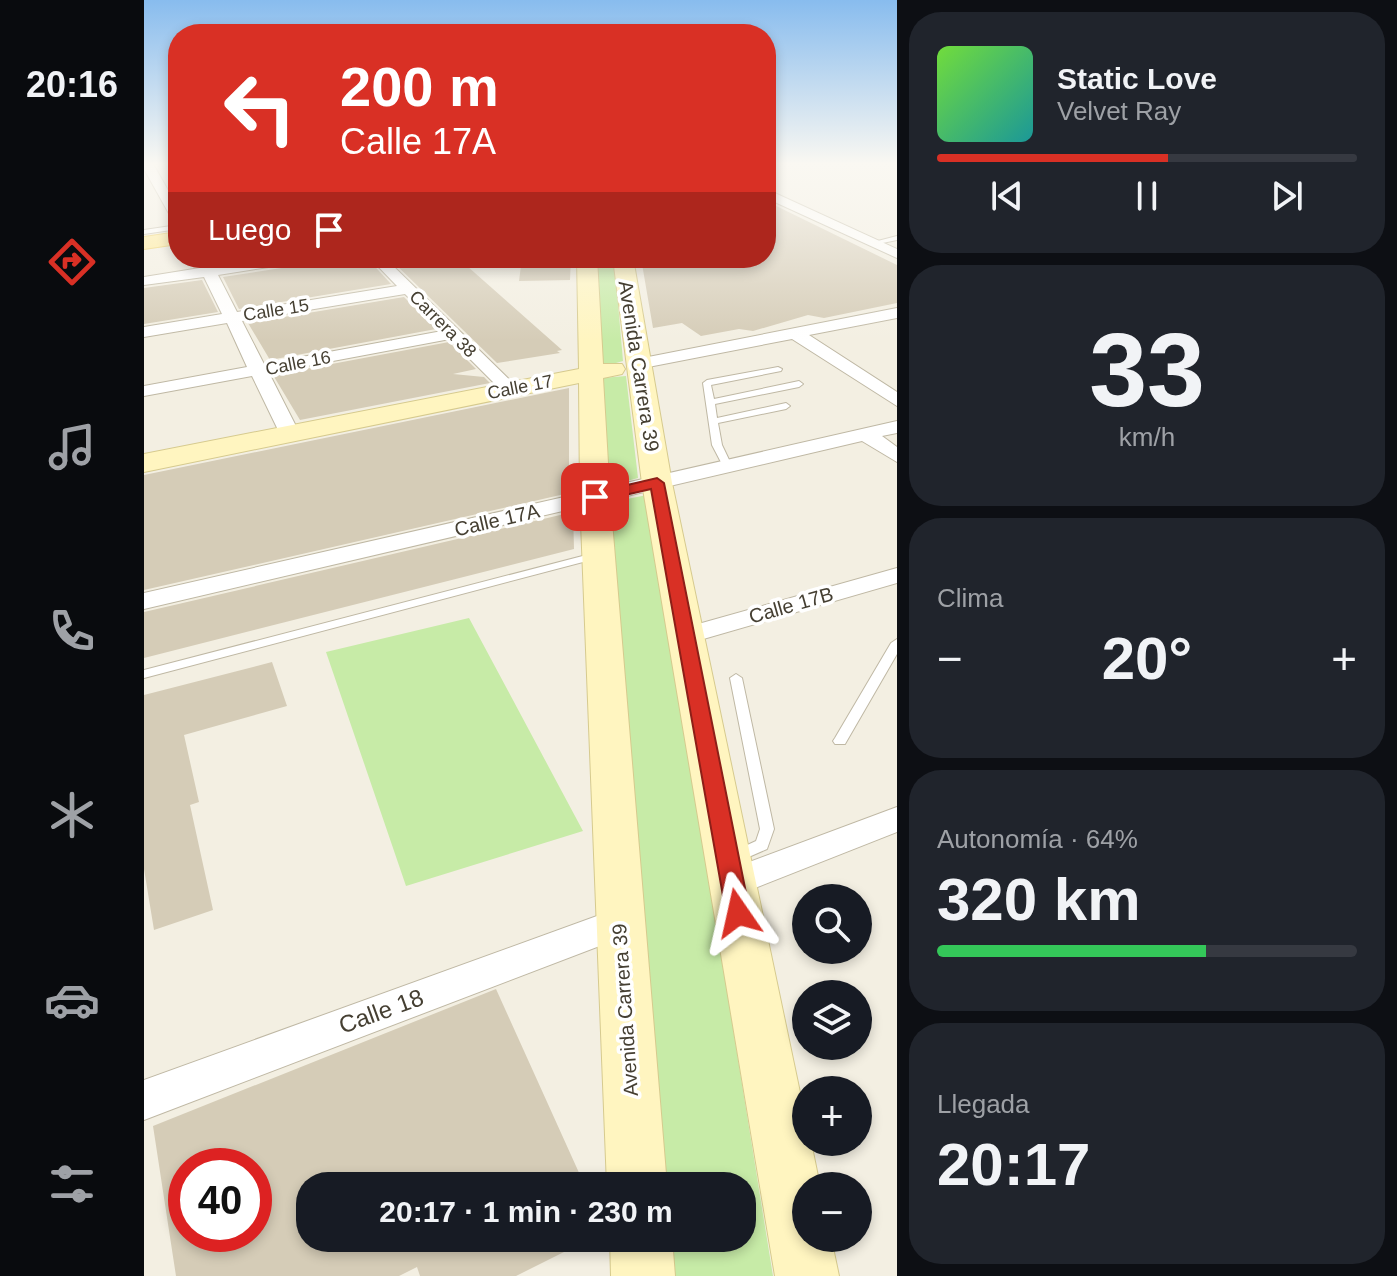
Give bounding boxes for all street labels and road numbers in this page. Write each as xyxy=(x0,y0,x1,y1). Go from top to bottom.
street label: Avenida Carrera 39 xyxy=(615,279,663,453)
street label: Carrera 38 xyxy=(406,287,480,361)
street label: Calle 15 xyxy=(242,295,310,325)
street label: Calle 16 xyxy=(264,347,332,379)
street label: Calle 17 xyxy=(486,371,554,403)
street label: Calle 17A xyxy=(452,499,542,540)
street label: Calle 17B xyxy=(746,582,836,628)
street label: Avenida Carrera 39 xyxy=(608,923,642,1097)
street label: Calle 18 xyxy=(335,983,427,1039)

